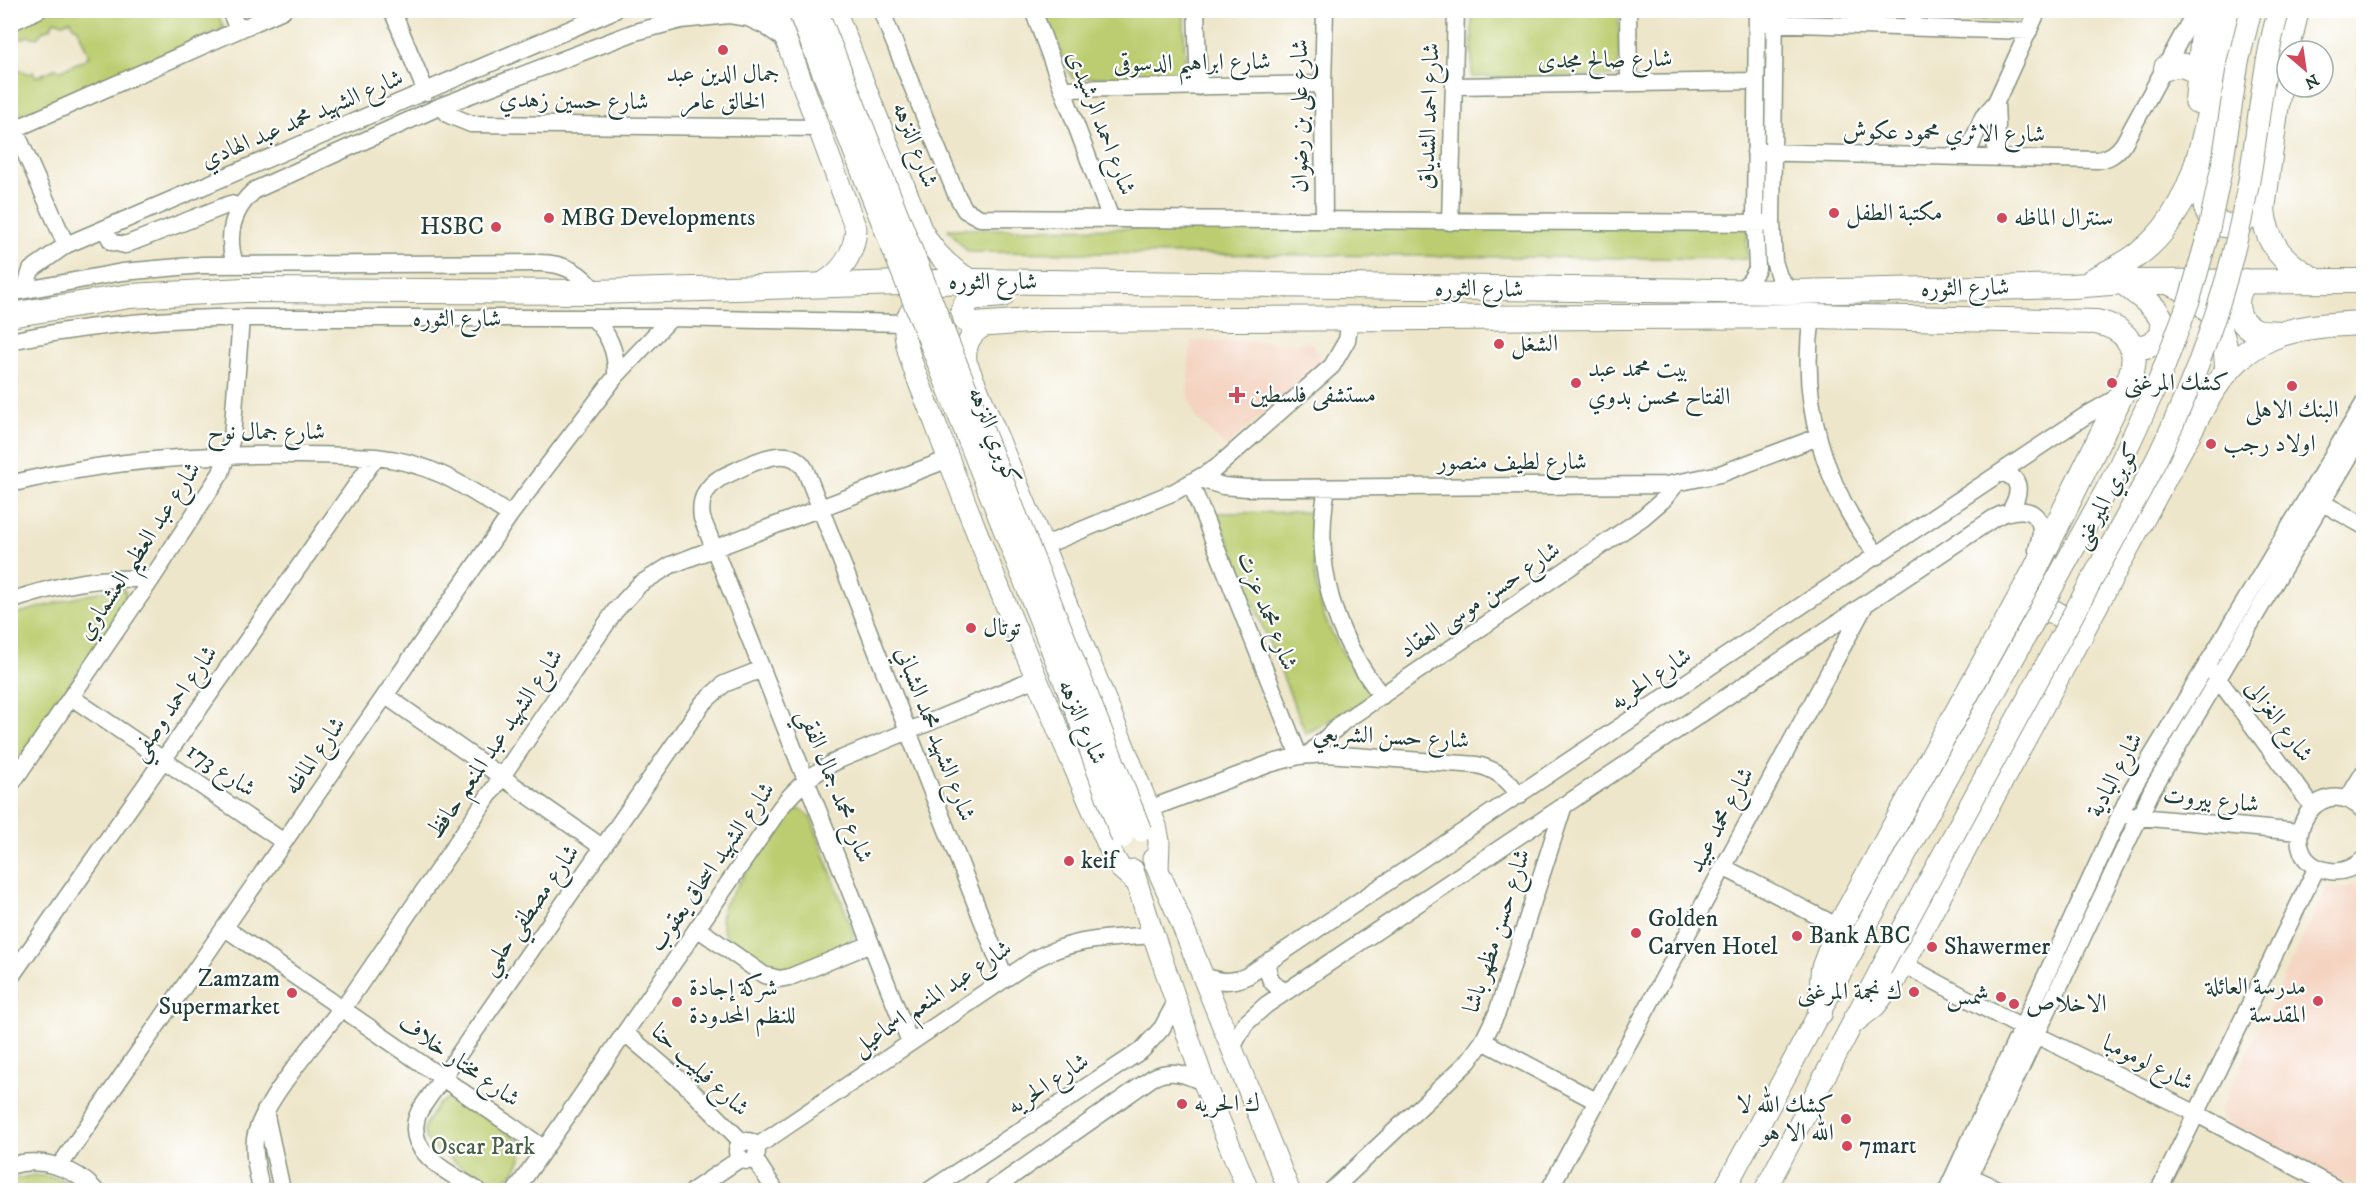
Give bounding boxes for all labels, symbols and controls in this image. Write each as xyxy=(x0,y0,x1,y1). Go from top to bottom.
street label: شارع على بن رضوان xyxy=(1285,39,1319,193)
north arrow xyxy=(2275,39,2335,99)
street label: شارع احمد الشدياق xyxy=(1411,42,1451,190)
marker: جمال الدين عبد الخالق عامر xyxy=(716,43,730,57)
street label: شارع صالح مجدى xyxy=(1537,44,1673,80)
street label: شارع احمد الرشيدى xyxy=(1056,46,1142,201)
street label: شارع ابراهيم الدسوقى xyxy=(1113,47,1271,87)
place label: جمال الدين عبد الخالق عامر xyxy=(666,59,780,118)
street label: شارع الشهيد محمد عبد الهادي xyxy=(196,63,409,179)
text: N xyxy=(2301,69,2322,93)
street label: شارع حسين زهدي xyxy=(499,85,649,121)
street label: شارع النزهه xyxy=(881,98,945,194)
street label: شارع الاثري محمود عكوش xyxy=(1842,116,2046,154)
place label: مكتبة الطفل xyxy=(1846,198,1943,229)
place label: MBG Developments xyxy=(561,203,755,233)
place label: سنترال الماظه xyxy=(2014,203,2113,233)
marker: مكتبة الطفل xyxy=(1827,206,1841,220)
marker: MBG Developments xyxy=(542,211,556,225)
marker: سنترال الماظه xyxy=(1995,211,2009,225)
place label: HSBC xyxy=(420,212,484,242)
marker: HSBC xyxy=(489,220,503,234)
street label: شارع الثوره xyxy=(949,267,1037,301)
street label: شارع الثوره xyxy=(1920,272,2010,308)
street label: شارع الثوره xyxy=(1434,273,1524,309)
street label: شارع الثوره xyxy=(413,304,501,338)
place label: الشغل xyxy=(1511,329,1558,360)
marker: الشغل xyxy=(1492,337,1506,351)
place label: بيت محمد عبد الفتاح محسن بدوي xyxy=(1588,354,1730,417)
place label: كشك المرغنى xyxy=(2124,368,2229,399)
marker: بيت محمد عبد الفتاح محسن بدوي xyxy=(1569,376,1583,390)
marker: كشك المرغنى xyxy=(2105,376,2119,390)
marker: البنك الاهلى xyxy=(2285,379,2299,393)
place label: مستشفى فلسطين xyxy=(1250,380,1376,411)
street label: كوبري النزهه xyxy=(958,382,1027,491)
marker: مستشفى فلسطين xyxy=(1228,386,1246,404)
place label: البنك الاهلى xyxy=(2245,395,2339,426)
street label: شارع جمال نوح xyxy=(207,417,325,452)
place label: اولاد رجب xyxy=(2223,429,2316,459)
street label: كوبري الميرغنى xyxy=(2066,437,2150,556)
marker: اولاد رجب xyxy=(2204,437,2218,451)
street label: شارع لطيف منصور xyxy=(1435,447,1587,481)
street label: شارع عبد العظيم العشماوي xyxy=(70,456,215,650)
street label: شارع حسن موسى العقاد xyxy=(1394,535,1569,668)
street label: شارع محمد عزت xyxy=(1226,547,1304,676)
place label: توتال xyxy=(983,613,1021,643)
marker: توتال xyxy=(964,621,978,635)
street label: شارع احمد وصفي xyxy=(123,640,230,771)
street label: شارع الحريه xyxy=(1604,641,1700,720)
street label: شارع الشهيد محمد الشباني xyxy=(884,642,982,827)
street label: شارع الشهيد عبد المنعم حافظ xyxy=(420,643,575,848)
street label: شارع الغزالى xyxy=(2235,674,2320,771)
street label: شارع النزهه xyxy=(1047,675,1113,771)
street label: شارع محمد جمال الفقي xyxy=(784,705,880,870)
street label: شارع الماظه xyxy=(277,711,356,803)
street label: شارع حسن الشريعي xyxy=(1312,718,1470,762)
street label: شارع البادية xyxy=(2080,727,2153,825)
street label: شارع 173 xyxy=(178,736,261,807)
street label: شارع محمد عبيد xyxy=(1681,762,1765,880)
street label: شارع الشهيد اسحاق يعقوب xyxy=(642,776,785,960)
street label: شارع بيروت xyxy=(2161,780,2260,824)
street label: شارع مصطفي حلمي xyxy=(474,839,592,985)
street label: شارع حسن مظهر باشا xyxy=(1456,845,1541,1018)
place label: keif xyxy=(1081,846,1120,876)
marker: keif xyxy=(1062,854,1076,868)
place label: Golden Carven Hotel xyxy=(1648,904,1779,962)
place label: Bank ABC xyxy=(1809,921,1910,951)
marker: Golden Carven Hotel xyxy=(1629,926,1643,940)
marker: Bank ABC xyxy=(1790,929,1804,943)
place label: Shawermer xyxy=(1944,932,2050,962)
street label: شارع عبد المنعم اسماعيل xyxy=(846,933,1021,1068)
marker: Shawermer xyxy=(1925,940,1939,954)
place label: Zamzam Supermarket xyxy=(159,964,280,1022)
place label: شركة إجادة للنظم المحدودة xyxy=(689,972,796,1037)
place label: مدرسة العائلة المقدسة xyxy=(2204,972,2306,1030)
place label: ك نجمة المرغنى xyxy=(1797,977,1902,1008)
place label: شمس xyxy=(1946,982,1989,1012)
marker: ك نجمة المرغنى xyxy=(1907,985,1921,999)
marker: Zamzam Supermarket xyxy=(285,986,299,1000)
place label: الاخلاص xyxy=(2026,989,2107,1019)
marker: شمس xyxy=(1994,990,2008,1004)
marker: مدرسة العائلة المقدسة xyxy=(2311,994,2325,1008)
marker: شركة إجادة للنظم المحدودة xyxy=(670,995,684,1009)
marker: الاخلاص xyxy=(2007,997,2021,1011)
street label: شارع مختار خلاف xyxy=(390,1008,526,1117)
street label: شارع فيليب حنا xyxy=(642,1017,755,1126)
street label: شارع لومومبا xyxy=(2096,1028,2198,1101)
street label: شارع الحريه xyxy=(1001,1046,1097,1125)
place label: كشك الله لا الله الا هو xyxy=(1736,1085,1834,1148)
place label: ك الحريه xyxy=(1194,1089,1260,1119)
marker: ك الحريه xyxy=(1175,1097,1189,1111)
marker: كشك الله لا الله الا هو xyxy=(1839,1112,1853,1126)
place label: 7mart xyxy=(1859,1131,1917,1161)
park label: Oscar Park xyxy=(431,1132,535,1162)
marker: 7mart xyxy=(1840,1139,1854,1153)

